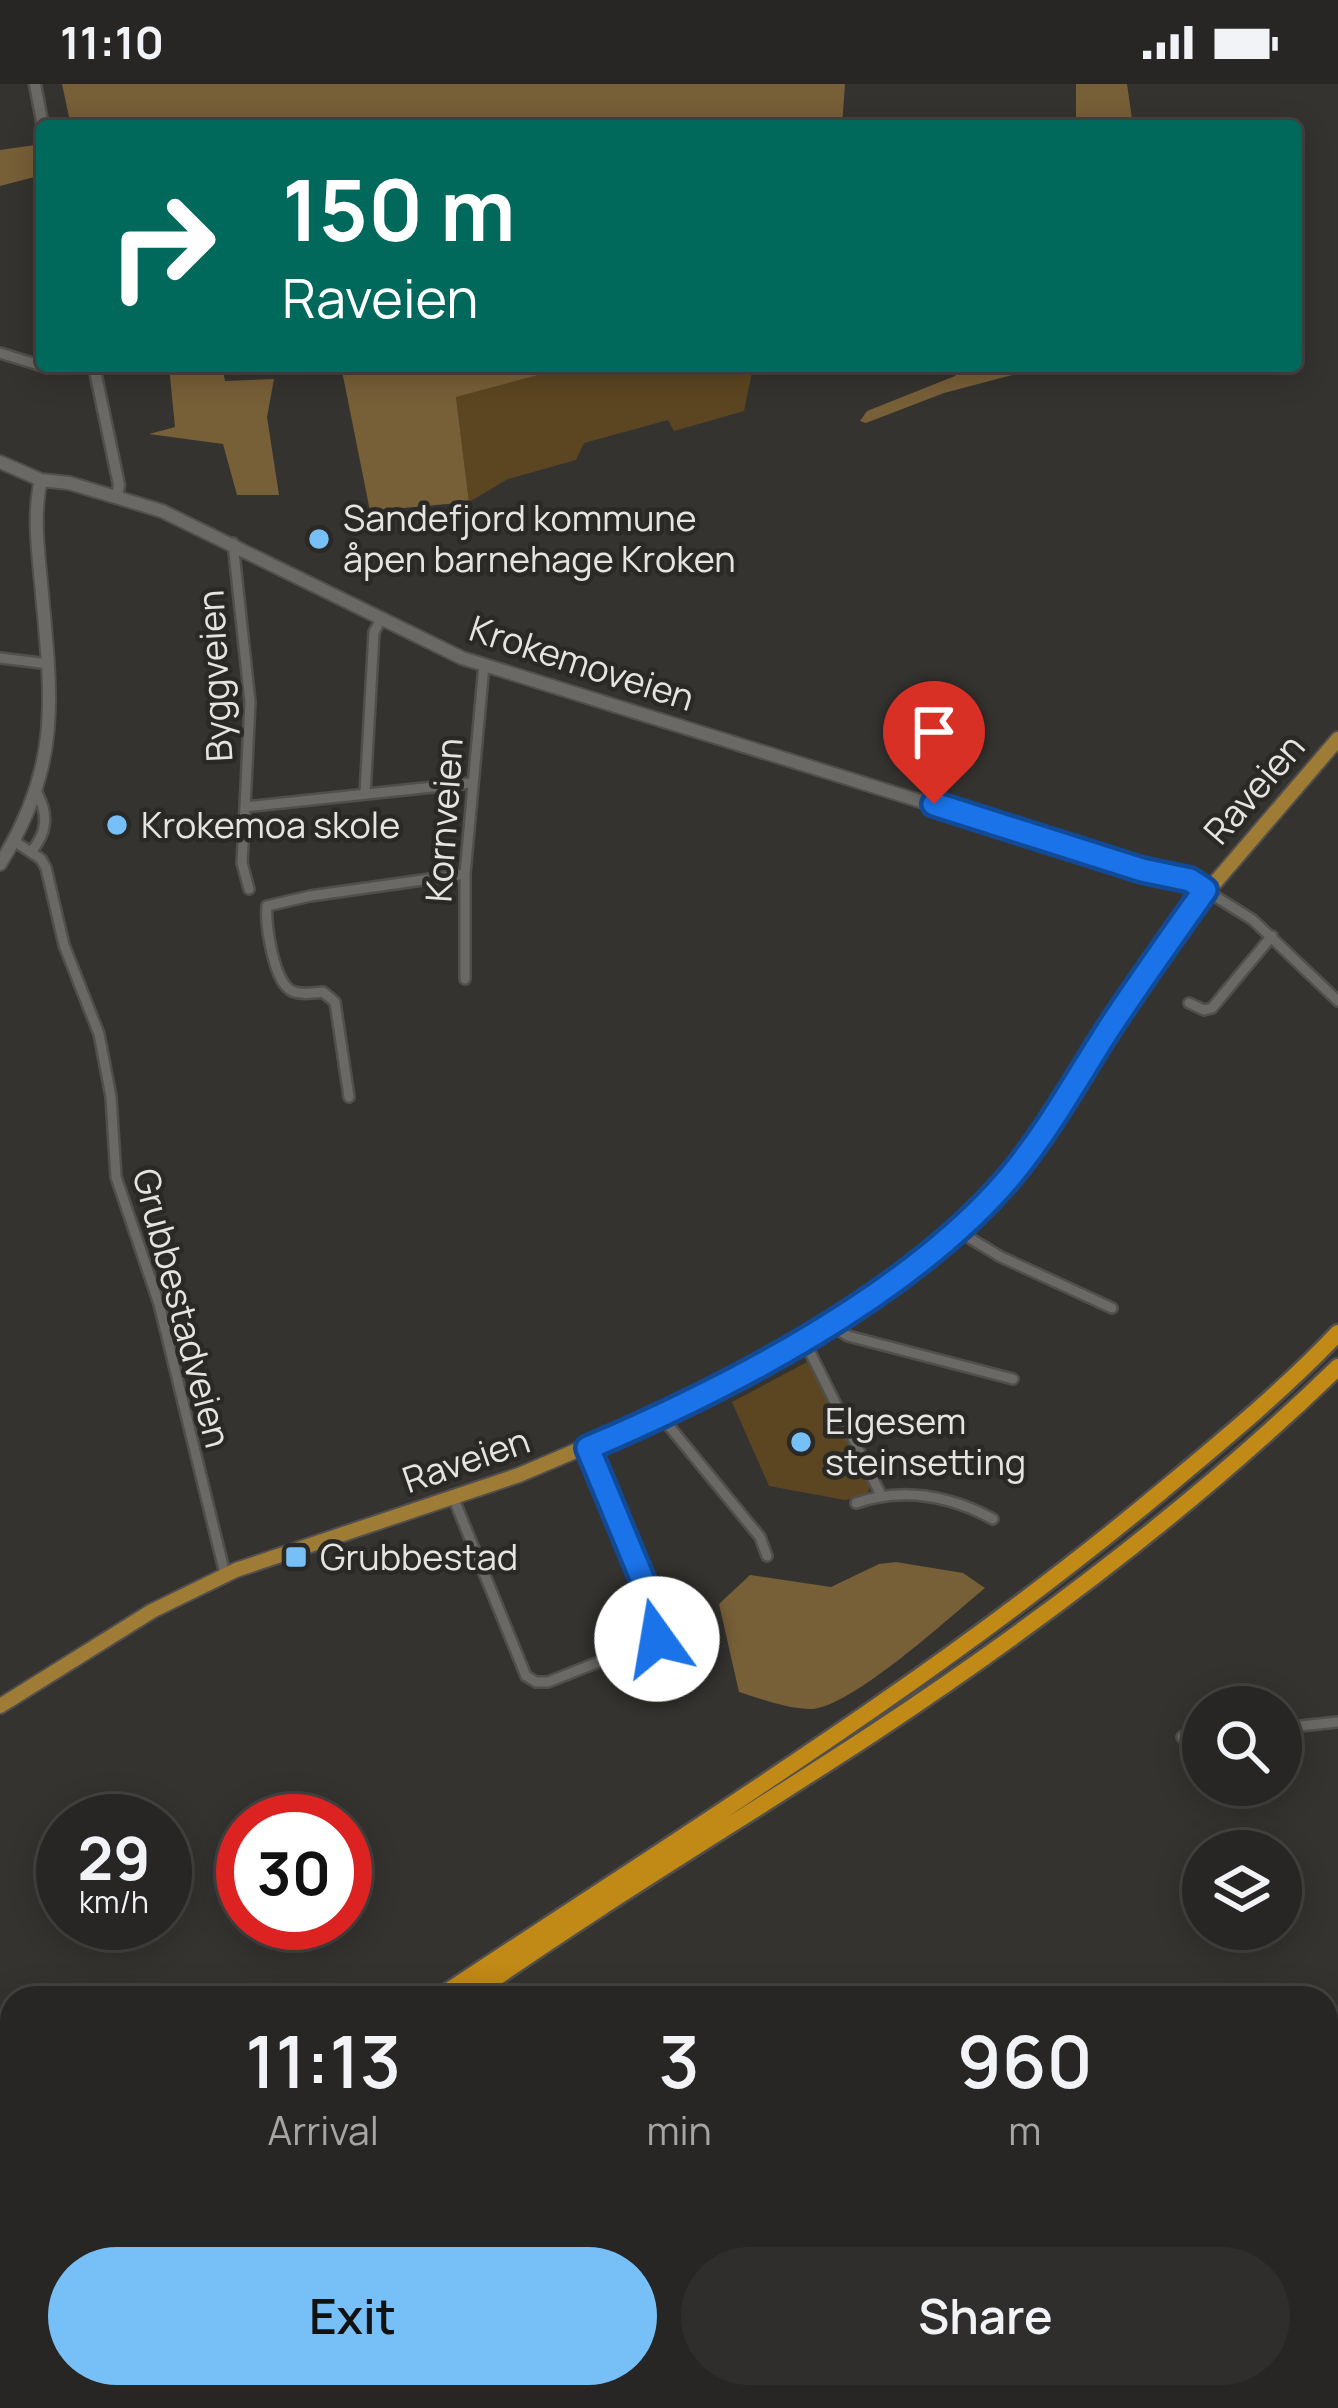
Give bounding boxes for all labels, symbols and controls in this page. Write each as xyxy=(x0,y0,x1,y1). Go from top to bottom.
text: 11:10 xyxy=(60,11,164,73)
text: 150 m xyxy=(282,151,516,266)
icon: right xyxy=(84,168,240,324)
text: Raveien xyxy=(282,260,478,334)
place label: Sandefjord kommune åpen barnehage Kroken xyxy=(343,493,736,583)
marker: Sandefjord kommune åpen barnehage Kroken xyxy=(306,526,332,552)
street label: Byggveien xyxy=(186,589,243,763)
street label: Krokemoveien xyxy=(464,603,701,722)
pin xyxy=(883,681,985,804)
icon: arrive xyxy=(901,699,967,765)
street label: Raveien xyxy=(1192,723,1315,854)
street label: Kornveien xyxy=(413,736,474,904)
place label: Krokemoa skole xyxy=(141,800,400,849)
marker: Krokemoa skole xyxy=(104,812,130,838)
street label: Grubbestadveien xyxy=(122,1163,243,1453)
place label: Elgesem steinsetting xyxy=(825,1396,1026,1486)
street label: Raveien xyxy=(396,1415,536,1504)
marker: Elgesem steinsetting xyxy=(788,1429,814,1455)
place label: Grubbestad xyxy=(320,1532,518,1581)
marker: Grubbestad xyxy=(283,1544,309,1570)
position arrow xyxy=(594,1576,720,1702)
map controls xyxy=(1182,1686,1302,1950)
button: search xyxy=(1182,1686,1302,1806)
speed limit sign: 30 xyxy=(216,1794,372,1950)
text: 29 xyxy=(77,1816,151,1898)
button: layers xyxy=(1182,1830,1302,1950)
text: km/h xyxy=(79,1881,149,1922)
text: 11:13 xyxy=(245,2011,401,2110)
text: 3 xyxy=(659,2011,700,2110)
text: 960 xyxy=(957,2011,1093,2110)
text: Arrival xyxy=(268,2103,379,2157)
text: min xyxy=(646,2103,712,2157)
text: m xyxy=(1008,2103,1041,2157)
button: Exit xyxy=(48,2247,657,2385)
button: Share xyxy=(681,2247,1290,2385)

